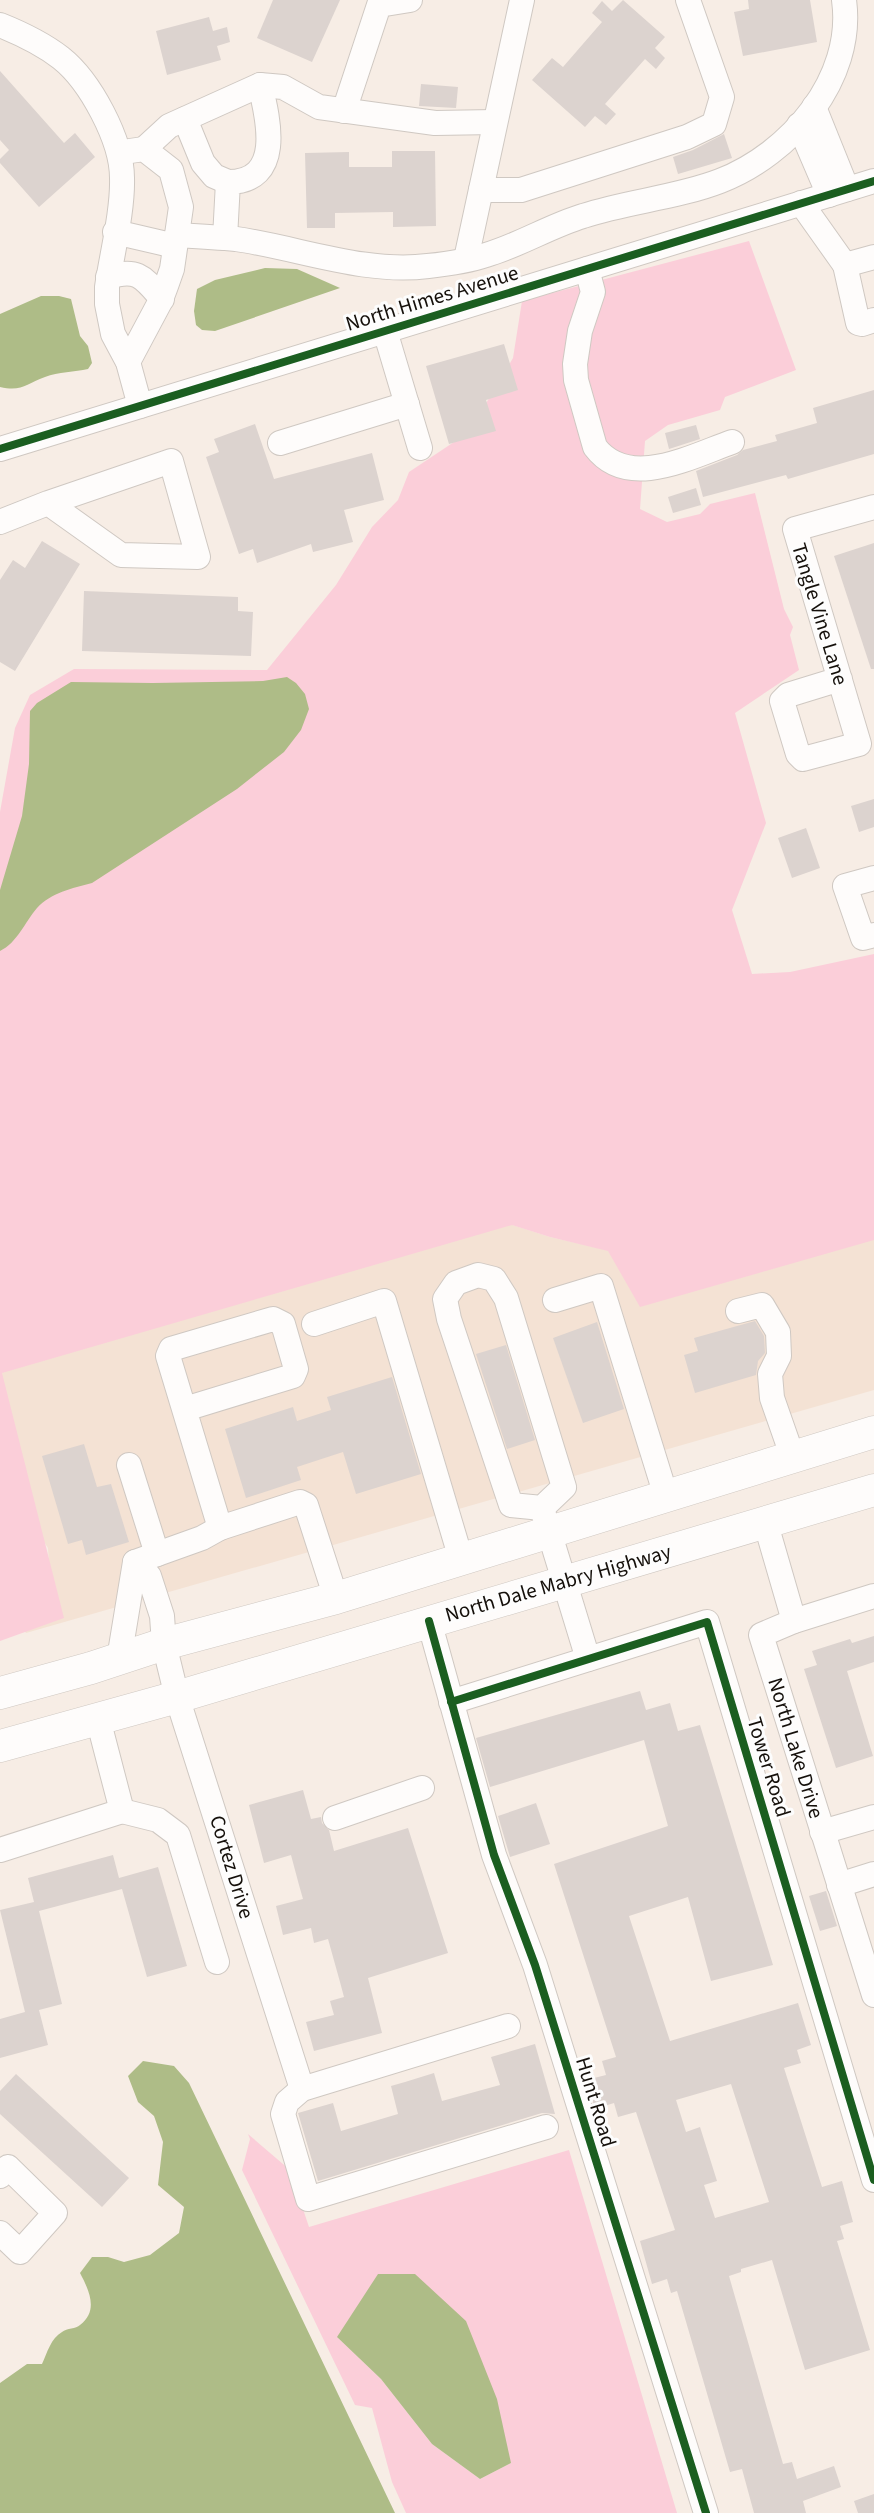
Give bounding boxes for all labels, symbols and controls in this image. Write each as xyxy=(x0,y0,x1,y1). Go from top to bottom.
street label: North Himes Avenue xyxy=(342,257,522,339)
street label: Tangle Vine Lane xyxy=(784,539,856,689)
street label: North Dale Mabry Highway xyxy=(441,1536,675,1630)
street label: North Lake Drive xyxy=(760,1674,832,1822)
street label: Tower Road xyxy=(740,1713,798,1821)
street label: Cortez Drive xyxy=(202,1812,262,1922)
street label: Hunt Road xyxy=(568,2053,624,2151)

